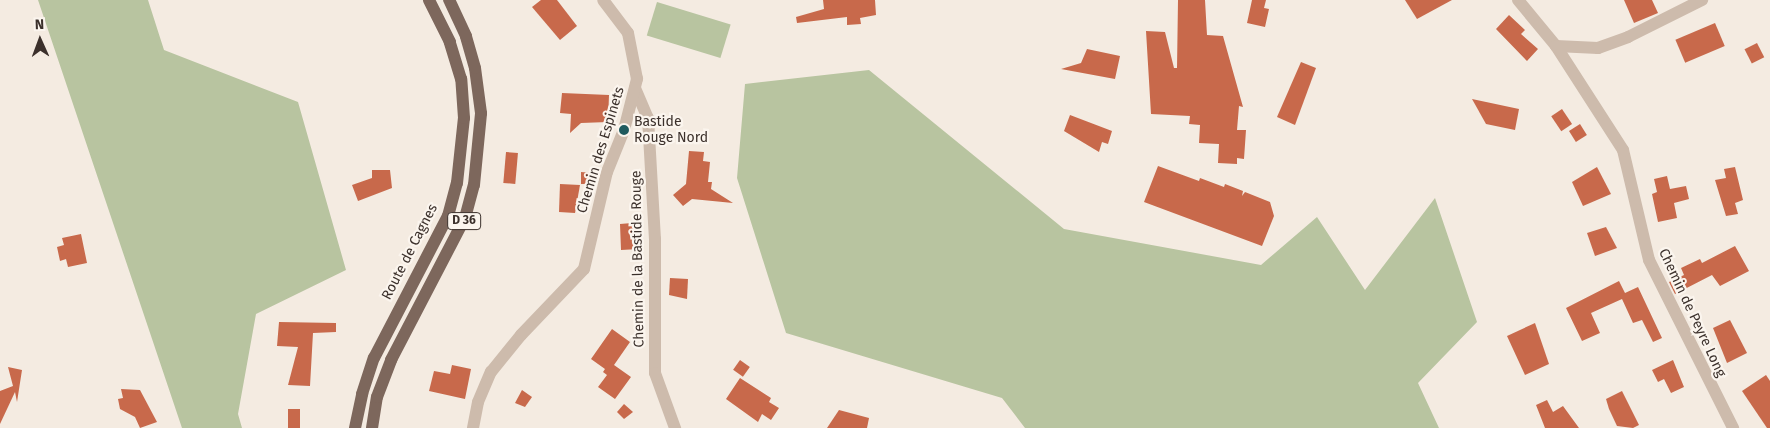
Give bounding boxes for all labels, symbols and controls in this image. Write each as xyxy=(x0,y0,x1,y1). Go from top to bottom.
north arrow xyxy=(15,15,65,65)
text: N xyxy=(35,16,44,33)
street label: Chemin des Espinets xyxy=(574,85,628,215)
place label: Bastide Rouge Nord xyxy=(634,114,708,146)
marker: Bastide Rouge Nord xyxy=(618,124,630,136)
street label: Chemin de la Bastide Rouge xyxy=(628,170,648,348)
street label: Route de Cagnes xyxy=(379,201,441,303)
road number: D 36 xyxy=(446,212,482,230)
street label: Chemin de Peyre Long xyxy=(1655,246,1729,380)

